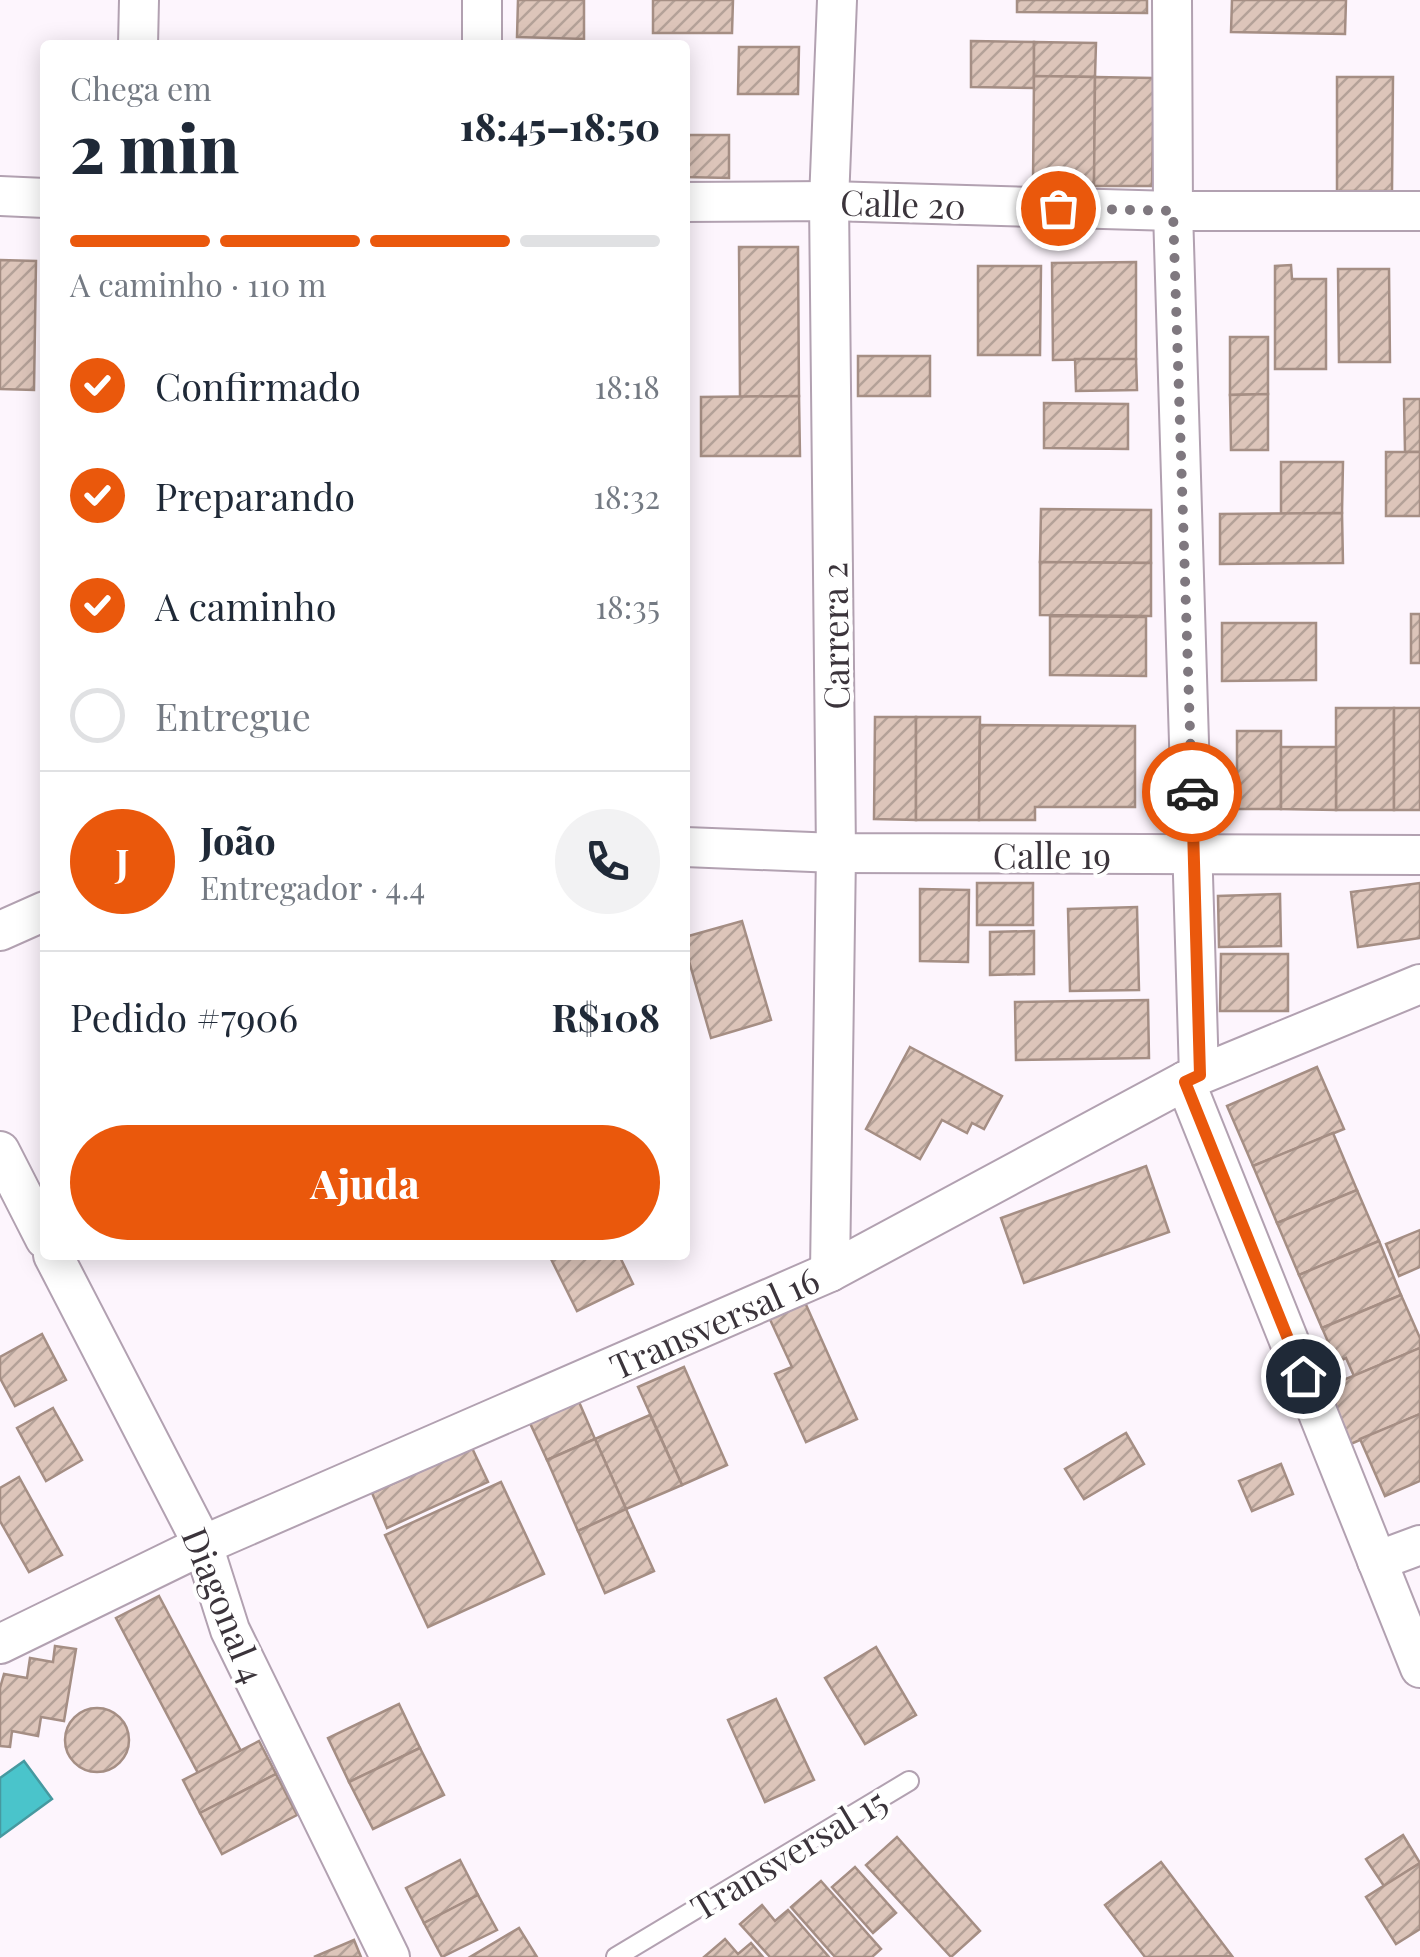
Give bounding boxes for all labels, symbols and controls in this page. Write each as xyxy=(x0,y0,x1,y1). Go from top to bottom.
text: Chega em xyxy=(70,66,212,109)
text: 18:45–18:50 xyxy=(460,100,660,151)
text: 2 min xyxy=(70,103,239,189)
pin xyxy=(1016,166,1101,251)
street label: Calle 20 xyxy=(840,177,966,229)
icon: bag xyxy=(1031,181,1086,236)
text: A caminho · 110 m xyxy=(70,262,327,305)
icon: check xyxy=(70,358,125,413)
text: Confirmado xyxy=(155,360,361,411)
text: 18:18 xyxy=(595,364,660,407)
icon: check xyxy=(70,468,125,523)
text: Preparando xyxy=(155,470,355,521)
text: 18:32 xyxy=(593,474,660,517)
street label: Carrera 2 xyxy=(809,562,859,710)
icon: check xyxy=(70,578,125,633)
text: A caminho xyxy=(155,580,337,631)
text: 18:35 xyxy=(595,584,660,627)
text: Entregue xyxy=(155,690,311,741)
courier xyxy=(1142,742,1242,842)
icon: car xyxy=(1165,765,1220,820)
button: phone xyxy=(555,809,660,914)
text: João xyxy=(200,814,276,865)
street label: Calle 19 xyxy=(993,831,1111,878)
text: J xyxy=(116,836,129,887)
text: Entregador · 4.4 xyxy=(200,865,425,908)
text: Pedido #7906 xyxy=(70,991,298,1042)
text: R$108 xyxy=(552,991,660,1042)
button: Ajuda xyxy=(70,1125,660,1240)
street label: Transversal 16 xyxy=(602,1255,826,1389)
pin xyxy=(1261,1334,1346,1419)
icon: home xyxy=(1276,1349,1331,1404)
street label: Diagonal 4 xyxy=(173,1520,277,1690)
street label: Transversal 15 xyxy=(682,1776,894,1930)

